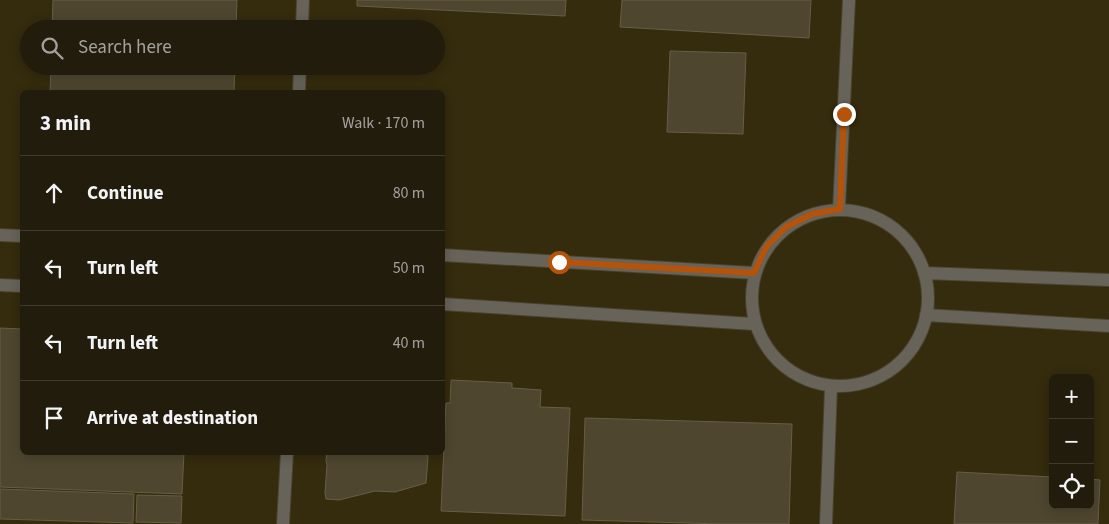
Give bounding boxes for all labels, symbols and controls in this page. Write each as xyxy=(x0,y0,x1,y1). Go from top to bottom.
search box xyxy=(20,20,445,75)
icon: search xyxy=(38,34,66,62)
text: Search here xyxy=(78,34,172,61)
route end xyxy=(833,103,856,126)
text: 3 min xyxy=(40,108,91,138)
text: Walk · 170 m xyxy=(342,112,425,134)
icon: ahead xyxy=(40,179,68,207)
text: Continue xyxy=(87,180,164,207)
text: 80 m xyxy=(393,182,425,204)
route start xyxy=(548,251,571,274)
icon: left xyxy=(40,254,68,282)
text: Turn left xyxy=(87,255,158,282)
text: 50 m xyxy=(393,257,425,279)
icon: left xyxy=(40,329,68,357)
text: Turn left xyxy=(87,330,158,357)
text: 40 m xyxy=(393,332,425,354)
map controls xyxy=(1049,374,1094,509)
button: + xyxy=(1049,374,1094,419)
icon: arrive xyxy=(40,404,68,432)
text: Arrive at destination xyxy=(87,405,258,432)
button: − xyxy=(1049,419,1094,464)
button: locate xyxy=(1049,464,1094,509)

